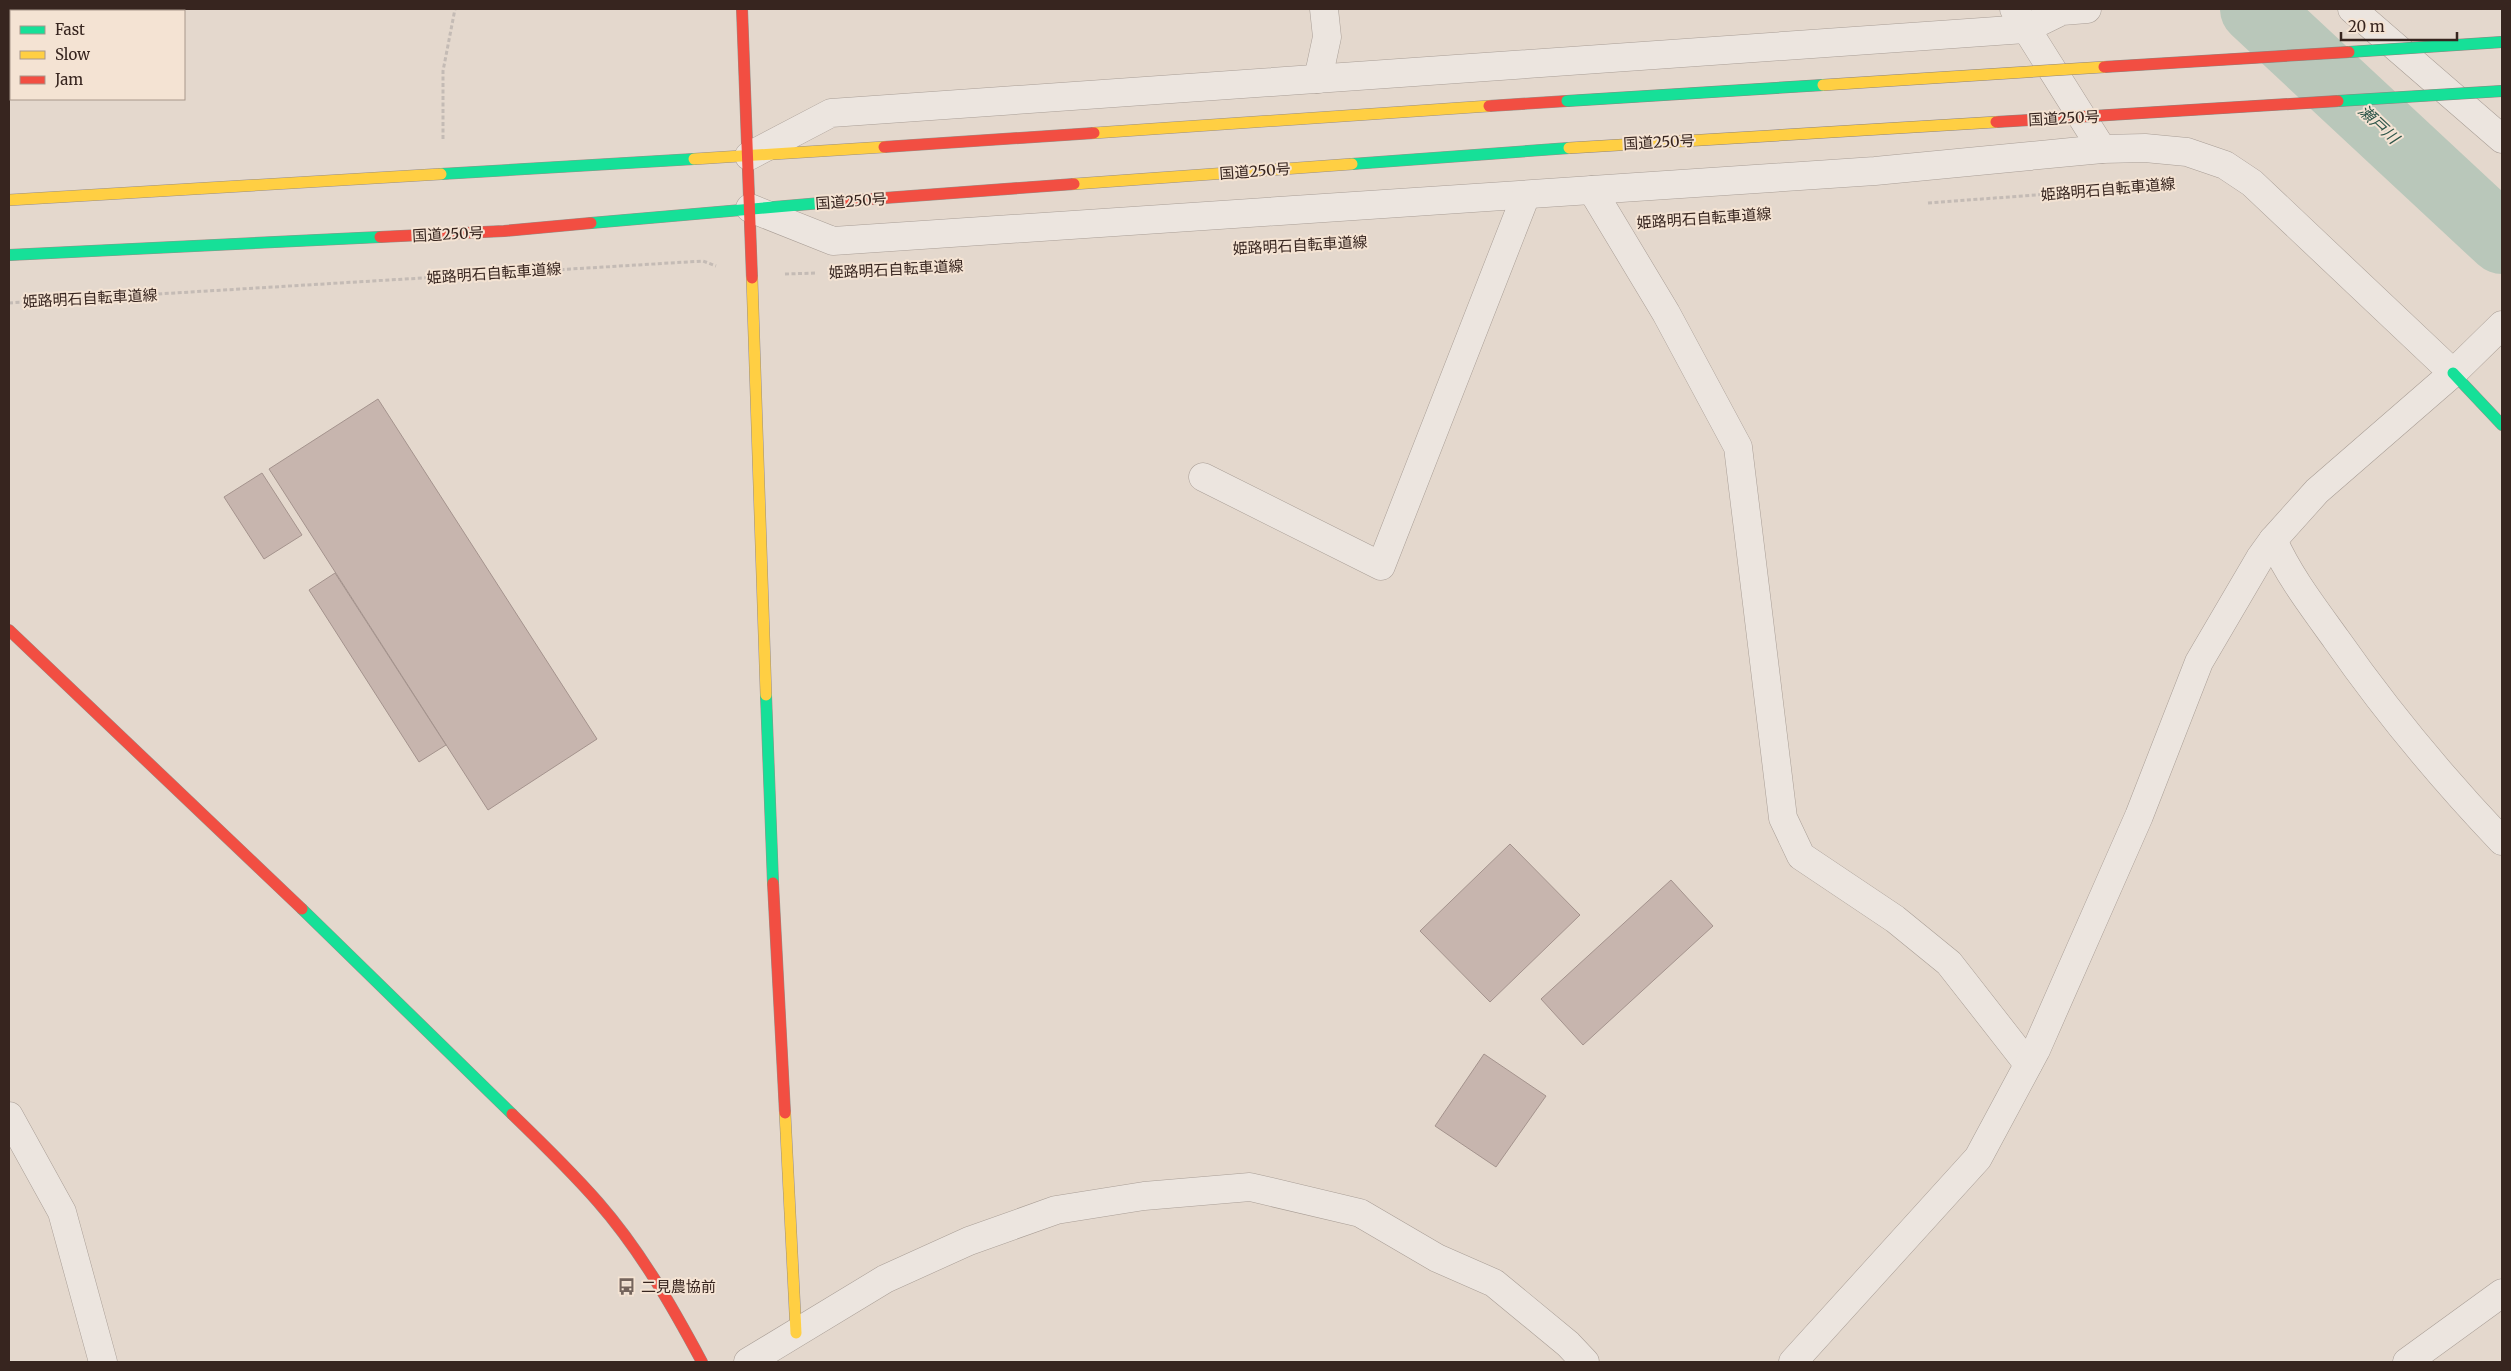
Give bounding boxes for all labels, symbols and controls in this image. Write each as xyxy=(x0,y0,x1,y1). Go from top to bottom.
legend xyxy=(10,10,185,100)
scale bar xyxy=(2341,10,2457,42)
text: 20 m xyxy=(2348,17,2385,36)
text: Fast xyxy=(55,20,85,39)
text: Slow xyxy=(55,45,90,64)
text: Jam xyxy=(54,70,83,89)
water label: 瀬戸川 xyxy=(2355,100,2405,149)
street label: 国道250号 xyxy=(2028,107,2100,129)
street label: 国道250号 xyxy=(1623,131,1695,153)
street label: 国道250号 xyxy=(1219,159,1291,183)
street label: 姫路明石自転車道線 xyxy=(2040,174,2176,204)
street label: 国道250号 xyxy=(815,189,887,213)
street label: 姫路明石自転車道線 xyxy=(1636,204,1772,232)
street label: 国道250号 xyxy=(412,223,484,245)
street label: 姫路明石自転車道線 xyxy=(1232,232,1368,258)
street label: 姫路明石自転車道線 xyxy=(828,256,964,282)
street label: 姫路明石自転車道線 xyxy=(426,259,562,287)
street label: 姫路明石自転車道線 xyxy=(22,285,158,311)
bus stop icon: 二見農協前 xyxy=(617,1276,637,1296)
place label: 二見農協前 xyxy=(641,1277,716,1296)

